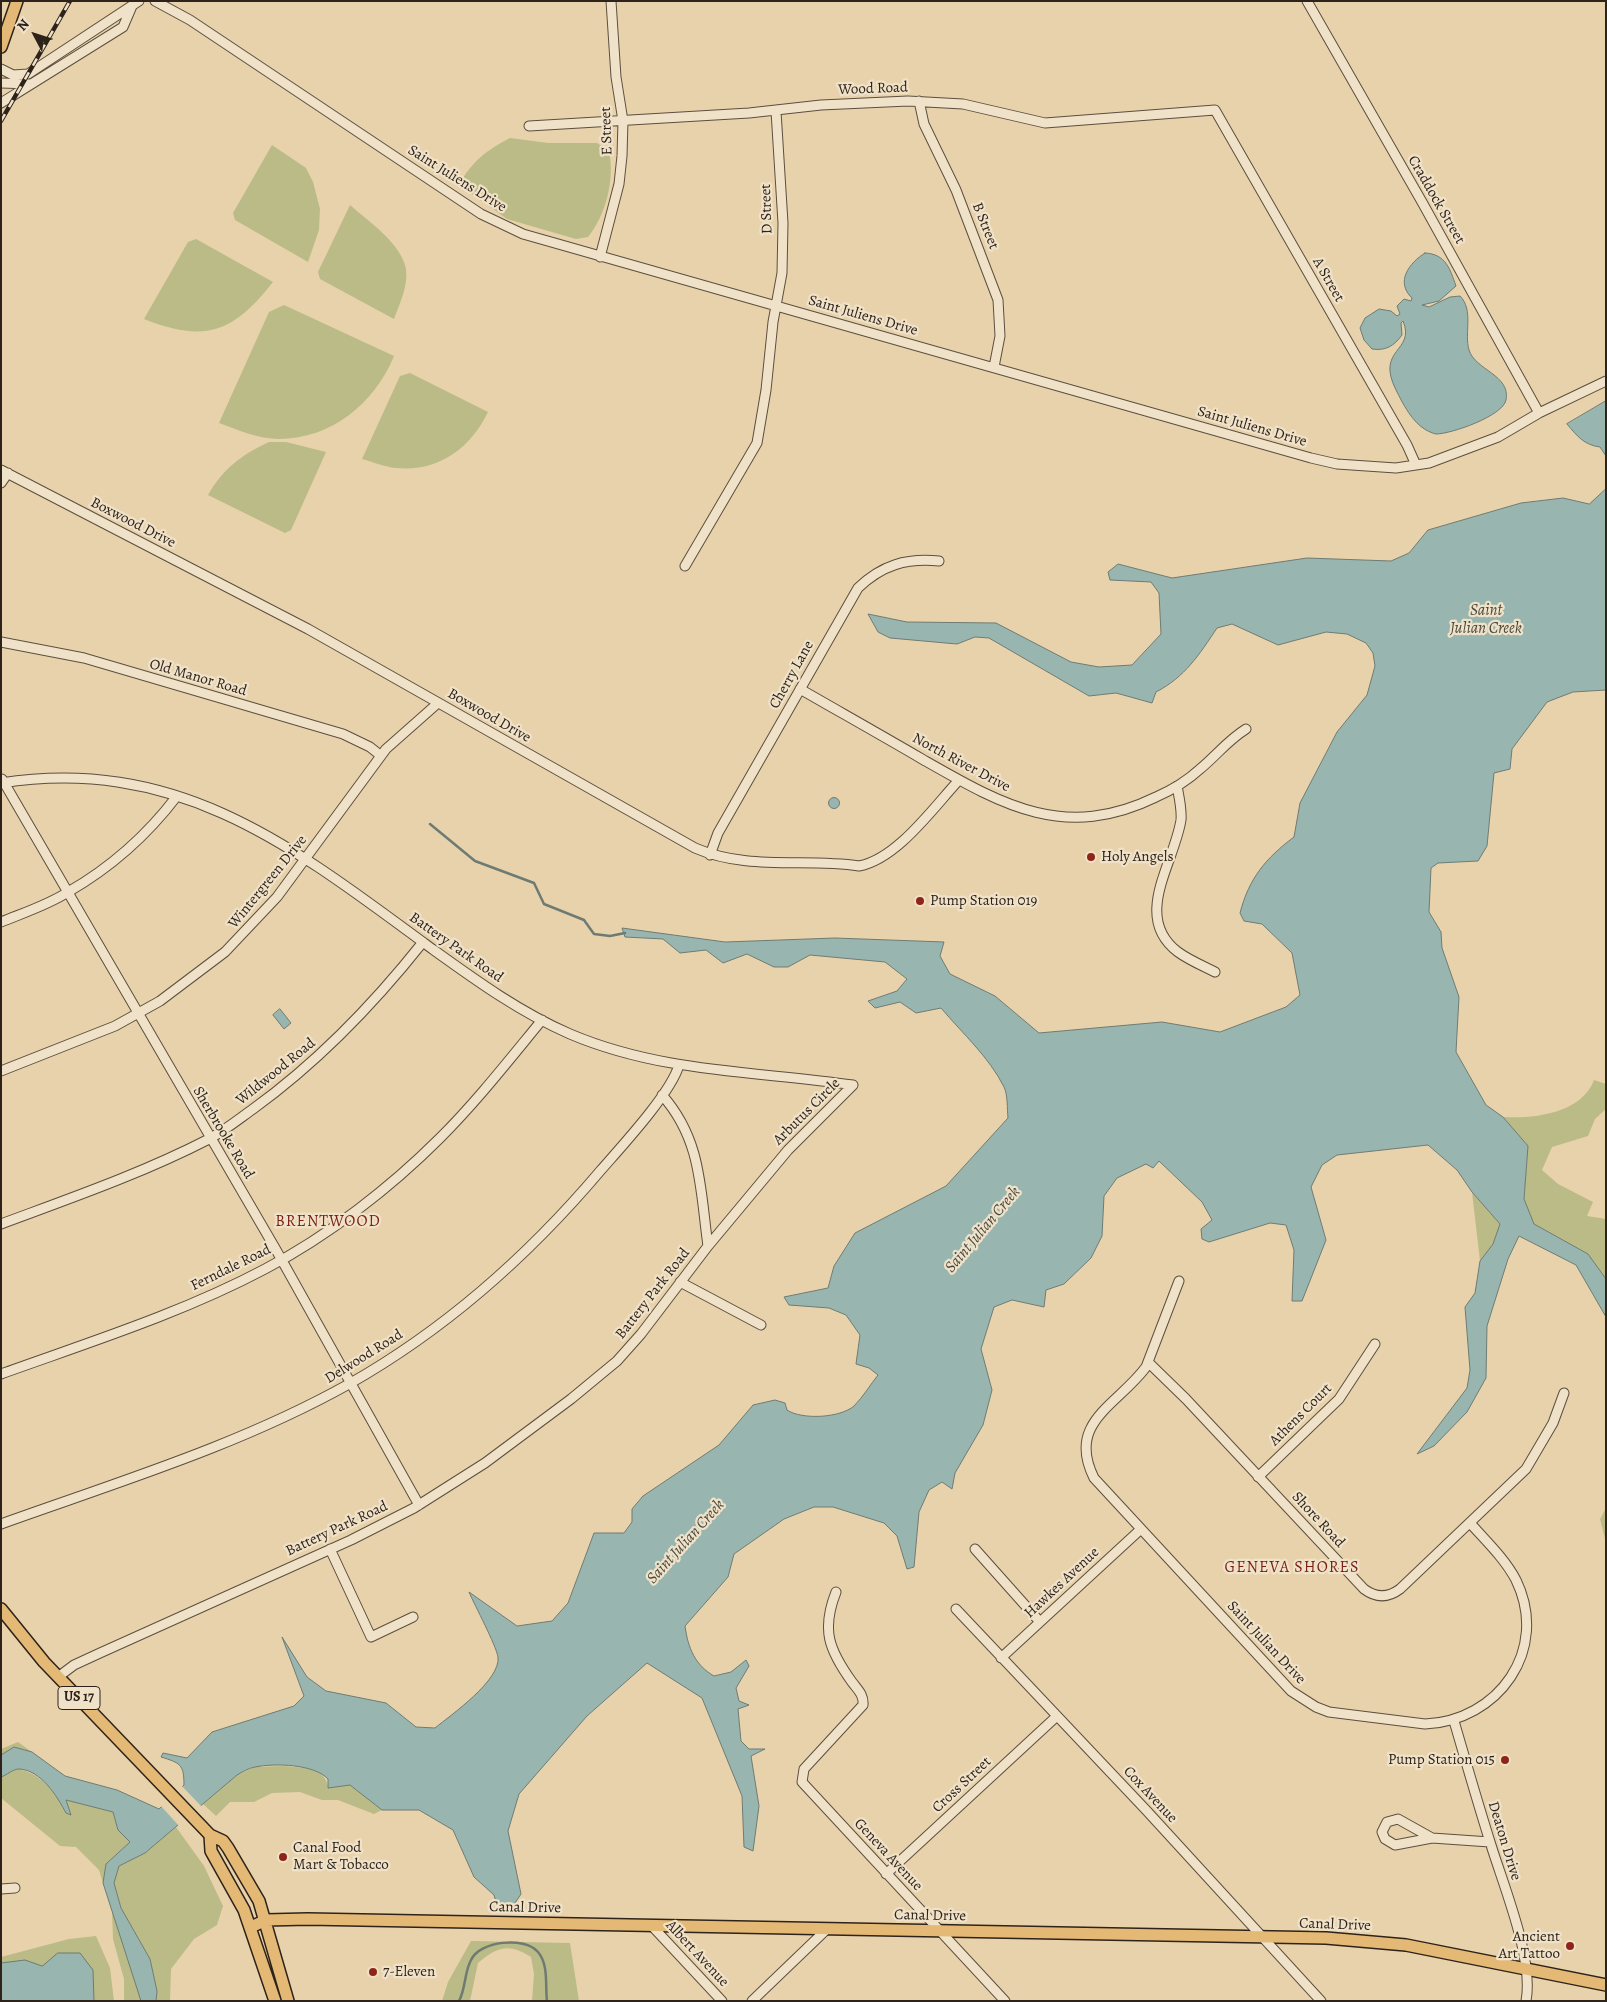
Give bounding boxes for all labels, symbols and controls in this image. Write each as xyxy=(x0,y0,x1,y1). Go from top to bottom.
north arrow xyxy=(10,10,60,60)
text: N xyxy=(13,15,34,35)
street label: Wood Road xyxy=(838,79,908,99)
street label: E Street xyxy=(597,106,617,156)
street label: Saint Juliens Drive xyxy=(404,141,510,217)
street label: Craddock Street xyxy=(1403,153,1469,247)
street label: D Street xyxy=(757,184,777,234)
street label: B Street xyxy=(968,200,1002,252)
street label: A Street xyxy=(1308,254,1348,306)
street label: Saint Juliens Drive xyxy=(806,292,920,340)
street label: Saint Juliens Drive xyxy=(1195,403,1309,451)
street label: Boxwood Drive xyxy=(87,494,179,552)
water label: Saint Julian Creek xyxy=(1450,601,1522,639)
street label: Cherry Lane xyxy=(766,638,818,712)
street label: Old Manor Road xyxy=(147,656,249,700)
street label: Boxwood Drive xyxy=(444,685,534,747)
street label: North River Drive xyxy=(909,730,1013,796)
street label: Wintergreen Drive xyxy=(225,832,311,932)
place label: Holy Angels xyxy=(1101,848,1173,866)
marker: Holy Angels xyxy=(1085,851,1097,863)
place label: Pump Station 019 xyxy=(930,892,1037,910)
marker: Pump Station 019 xyxy=(914,895,926,907)
street label: Battery Park Road xyxy=(406,909,506,987)
street label: Wildwood Road xyxy=(233,1035,319,1109)
street label: Arbutus Circle xyxy=(770,1075,844,1149)
street label: Sherbrooke Road xyxy=(188,1084,258,1182)
water label: Saint Julian Creek xyxy=(941,1183,1025,1277)
district label: BRENTWOOD xyxy=(274,1212,382,1232)
street label: Ferndale Road xyxy=(188,1241,274,1295)
street label: Battery Park Road xyxy=(612,1245,694,1343)
street label: Delwood Road xyxy=(322,1326,406,1388)
street label: Athens Court xyxy=(1266,1380,1336,1450)
street label: Shore Road xyxy=(1288,1488,1348,1552)
water label: Saint Julian Creek xyxy=(643,1496,729,1588)
street label: Battery Park Road xyxy=(283,1497,391,1561)
street label: Hawkes Avenue xyxy=(1021,1544,1103,1622)
district label: GENEVA SHORES xyxy=(1223,1558,1361,1578)
street label: Saint Julian Drive xyxy=(1223,1598,1309,1688)
road number: US 17 xyxy=(58,1686,100,1710)
place label: Pump Station 015 xyxy=(1388,1751,1495,1769)
street label: Cross Street xyxy=(929,1753,995,1817)
marker: Pump Station 015 xyxy=(1499,1754,1511,1766)
street label: Cox Avenue xyxy=(1119,1763,1181,1827)
street label: Deaton Drive xyxy=(1483,1799,1525,1883)
street label: Geneva Avenue xyxy=(850,1815,926,1895)
place label: Canal Food Mart & Tobacco xyxy=(293,1839,389,1874)
marker: Canal Food Mart & Tobacco xyxy=(277,1851,289,1863)
street label: Canal Drive xyxy=(489,1898,561,1918)
street label: Canal Drive xyxy=(894,1906,966,1926)
street label: Canal Drive xyxy=(1299,1915,1371,1935)
street label: Albert Avenue xyxy=(662,1917,732,1991)
place label: Ancient Art Tattoo xyxy=(1499,1928,1560,1963)
marker: Ancient Art Tattoo xyxy=(1564,1940,1576,1952)
place label: 7-Eleven xyxy=(383,1963,435,1981)
marker: 7-Eleven xyxy=(367,1966,379,1978)

